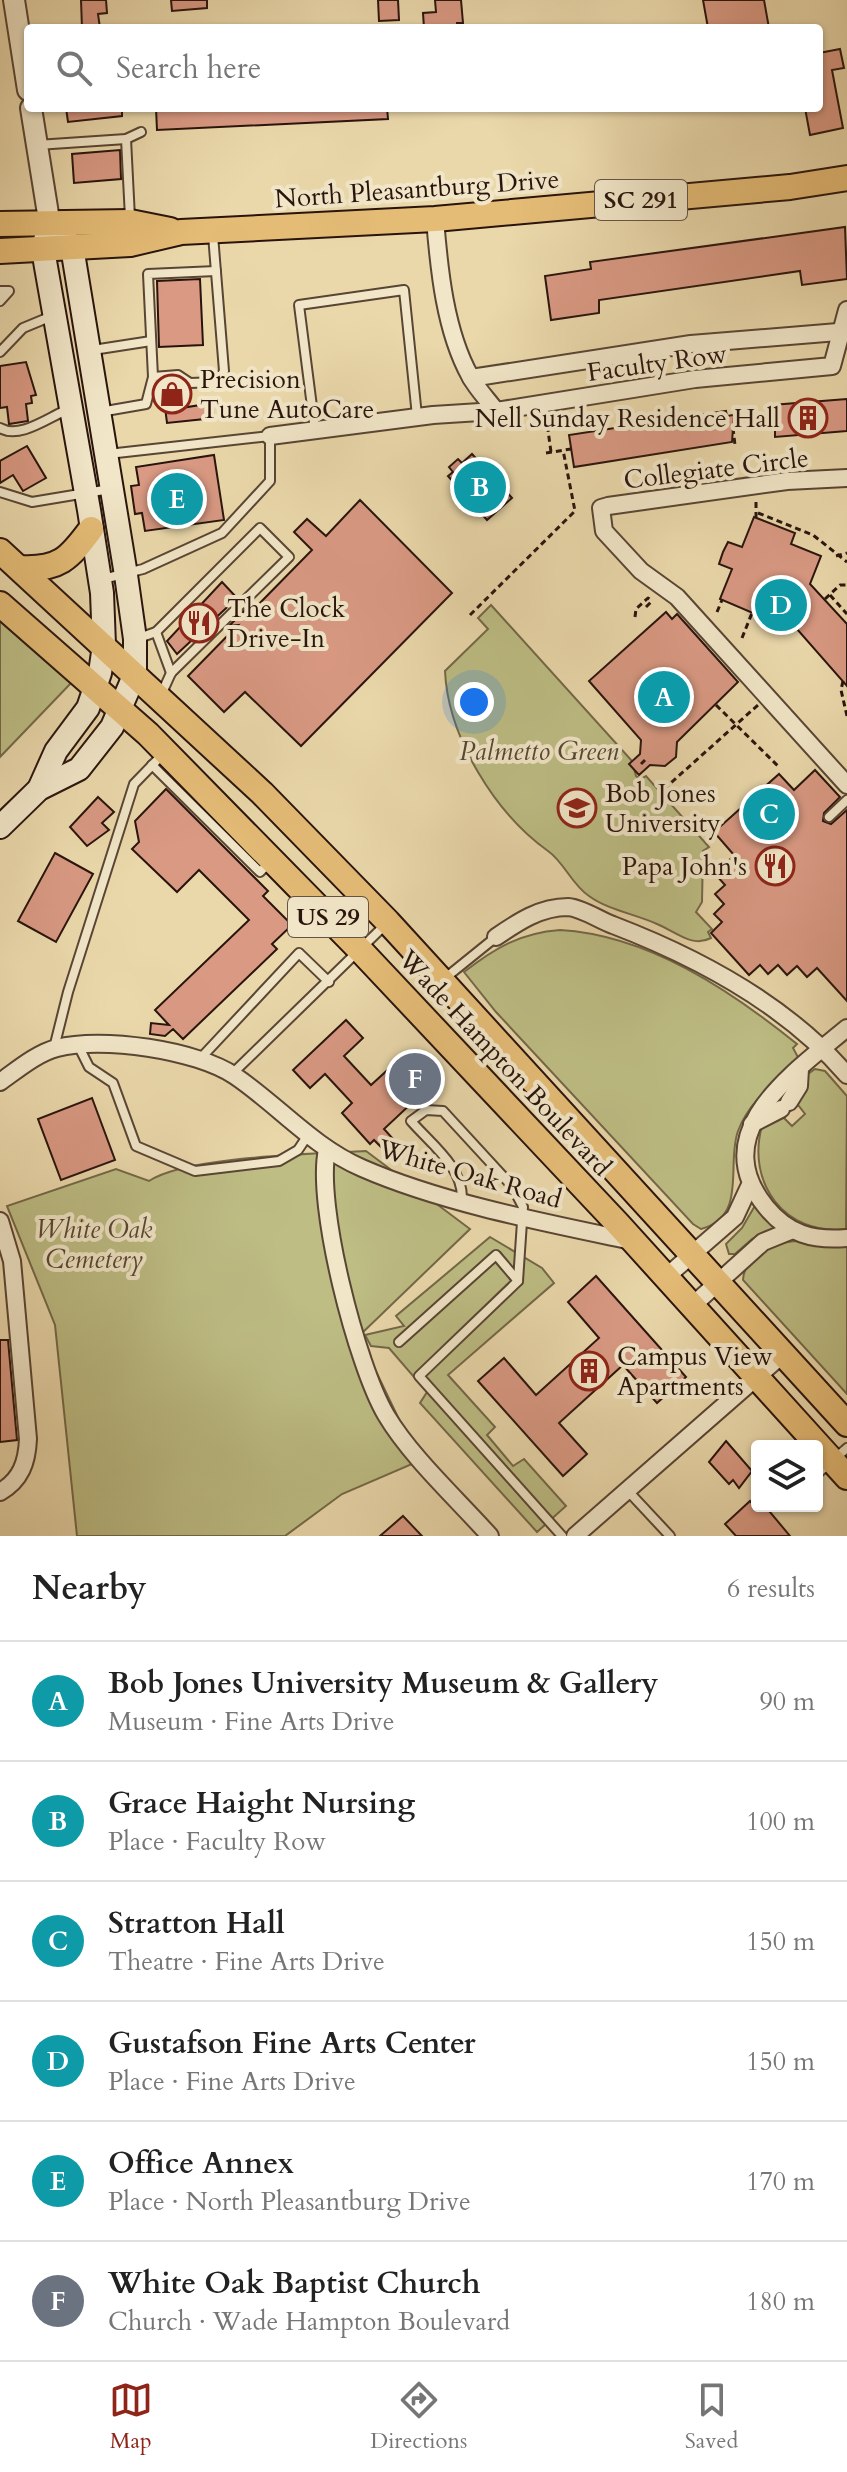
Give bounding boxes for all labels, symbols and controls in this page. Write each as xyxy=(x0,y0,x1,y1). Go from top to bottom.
search box xyxy=(24,24,823,112)
icon: search xyxy=(52,46,96,90)
text: Search here xyxy=(116,48,261,89)
street label: North Pleasantburg Drive xyxy=(273,162,561,216)
road number: SC 291 xyxy=(595,180,687,220)
street label: Faculty Row xyxy=(585,336,729,390)
place label: Precision Tune AutoCare xyxy=(200,362,374,427)
shop icon: Precision Tune AutoCare xyxy=(151,373,193,415)
building icon: Nell Sunday Residence Hall xyxy=(787,397,829,439)
place label: Nell Sunday Residence Hall xyxy=(475,401,780,436)
street label: Collegiate Circle xyxy=(622,440,810,498)
pin: B xyxy=(454,457,506,517)
pin: E xyxy=(151,469,203,529)
pin: D xyxy=(755,575,807,635)
place label: The Clock Drive-In xyxy=(227,591,346,656)
restaurant icon: The Clock Drive-In xyxy=(178,602,220,644)
pin: A xyxy=(638,667,690,727)
your location xyxy=(454,682,494,722)
park label: Palmetto Green xyxy=(459,734,619,769)
place label: Bob Jones University xyxy=(605,776,721,841)
pin: C xyxy=(743,784,795,844)
school or university icon: Bob Jones University xyxy=(556,787,598,829)
restaurant icon: Papa John's xyxy=(754,845,796,887)
place label: Papa John's xyxy=(622,849,747,884)
road number: US 29 xyxy=(288,897,368,937)
street label: Wade Hampton Boulevard xyxy=(390,942,619,1184)
pin: F xyxy=(389,1049,441,1109)
street label: White Oak Road xyxy=(373,1131,566,1217)
park label: White Oak Cemetery xyxy=(36,1212,153,1277)
place label: Campus View Apartments xyxy=(617,1339,773,1404)
building icon: Campus View Apartments xyxy=(568,1350,610,1392)
map controls xyxy=(751,1440,823,1512)
button: layers xyxy=(751,1440,823,1512)
text: Nearby xyxy=(32,1565,147,1611)
text: 6 results xyxy=(727,1571,815,1606)
text: Bob Jones University Museum & Gallery xyxy=(108,1663,658,1704)
text: A xyxy=(48,1684,68,1719)
text: 90 m xyxy=(759,1684,815,1719)
text: Museum · Fine Arts Drive xyxy=(108,1704,395,1739)
text: Grace Haight Nursing xyxy=(108,1783,415,1824)
text: B xyxy=(49,1804,67,1839)
text: 100 m xyxy=(746,1804,815,1839)
text: Place · Faculty Row xyxy=(108,1824,326,1859)
text: Stratton Hall xyxy=(108,1903,285,1944)
text: C xyxy=(48,1924,68,1959)
text: 150 m xyxy=(746,1924,815,1959)
text: Theatre · Fine Arts Drive xyxy=(108,1944,385,1979)
text: Gustafson Fine Arts Center xyxy=(108,2023,476,2064)
text: D xyxy=(47,2044,69,2079)
text: 150 m xyxy=(746,2044,815,2079)
text: Place · Fine Arts Drive xyxy=(108,2064,356,2099)
text: Office Annex xyxy=(108,2143,294,2184)
text: E xyxy=(50,2164,66,2199)
text: 170 m xyxy=(746,2164,815,2199)
text: Place · North Pleasantburg Drive xyxy=(108,2184,471,2219)
text: White Oak Baptist Church xyxy=(108,2263,480,2304)
text: F xyxy=(50,2284,66,2319)
text: 180 m xyxy=(746,2284,815,2319)
text: Church · Wade Hampton Boulevard xyxy=(108,2304,510,2339)
tab: Map xyxy=(109,2378,153,2456)
tab: Directions xyxy=(370,2378,467,2456)
tab: Saved xyxy=(685,2378,738,2456)

